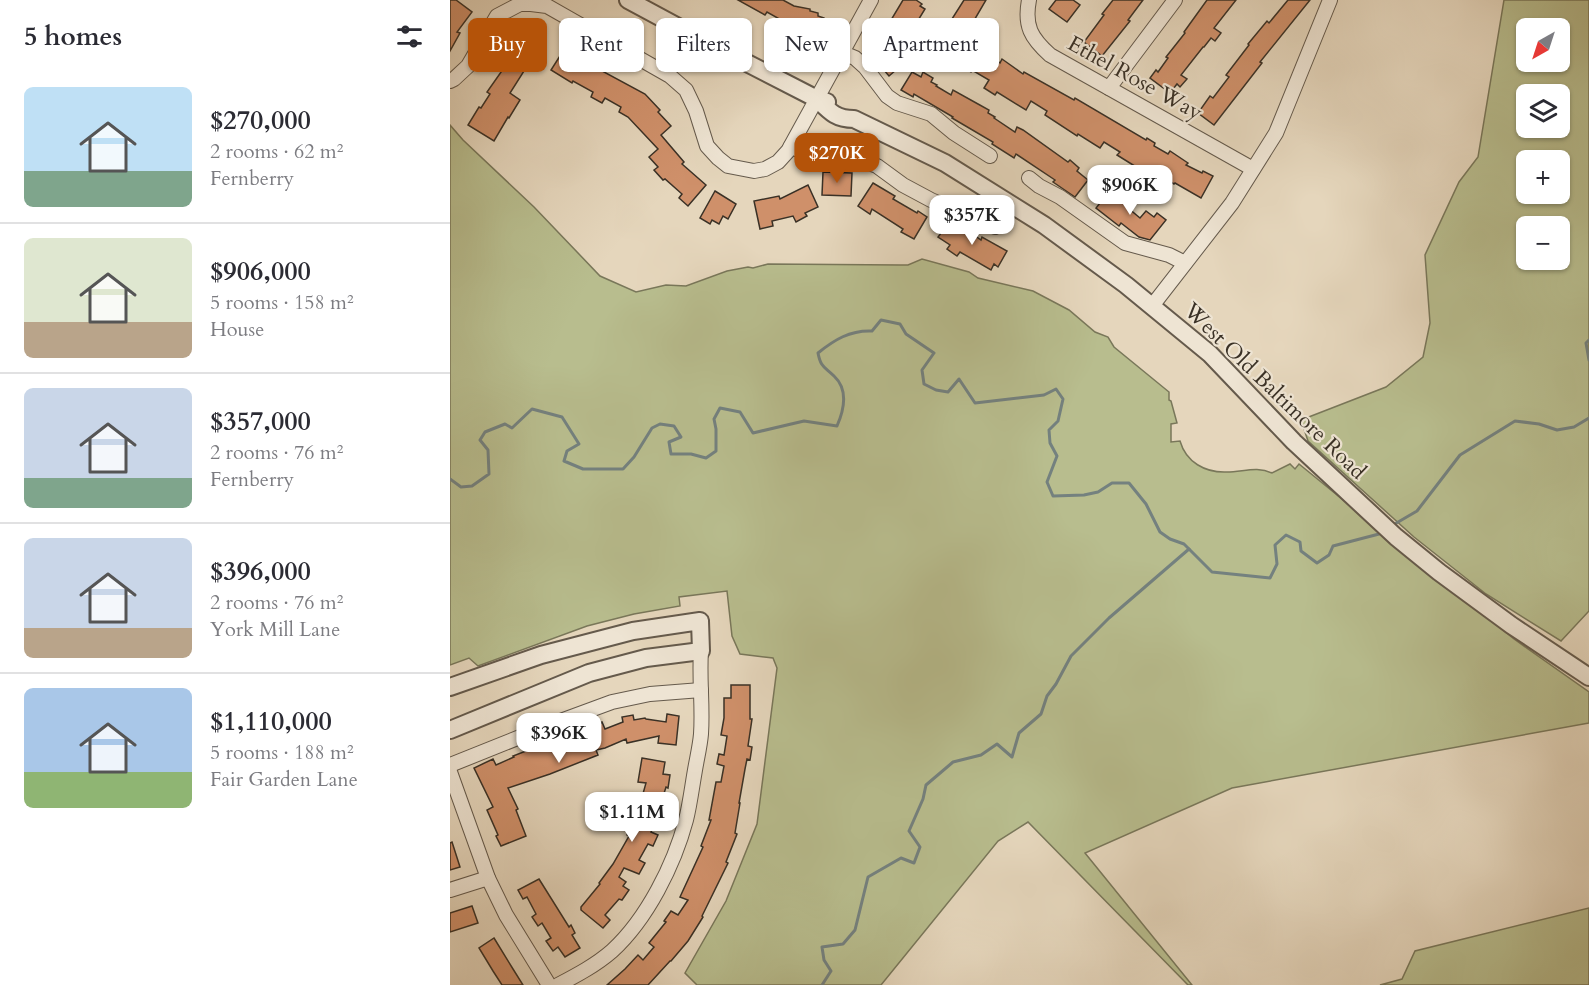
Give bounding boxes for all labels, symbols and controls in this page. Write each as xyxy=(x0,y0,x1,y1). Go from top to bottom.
chip: Buy xyxy=(468,18,547,72)
chip: Rent xyxy=(559,18,644,72)
chip: Filters xyxy=(656,18,752,72)
chip: New xyxy=(764,18,850,72)
chip: Apartment xyxy=(862,18,999,72)
north arrow xyxy=(1516,18,1570,72)
map controls xyxy=(1516,18,1570,270)
text: 5 homes xyxy=(24,19,122,54)
icon: filters xyxy=(393,20,426,53)
street label: Ethel Rose Way xyxy=(1062,29,1208,128)
button: layers xyxy=(1516,84,1570,138)
text: $270,000 xyxy=(210,103,311,138)
icon: home xyxy=(72,111,144,183)
pin: $270K xyxy=(795,133,879,184)
text: 2 rooms · 62 m² xyxy=(210,138,343,165)
text: $270K xyxy=(808,139,866,166)
button: + xyxy=(1516,150,1570,204)
text: Fernberry xyxy=(210,165,294,192)
pin: $906K xyxy=(1088,165,1172,216)
text: $906K xyxy=(1101,171,1159,198)
pin: $357K xyxy=(930,195,1014,246)
text: $357K xyxy=(943,201,1001,228)
button: − xyxy=(1516,216,1570,270)
text: $906,000 xyxy=(210,254,311,289)
icon: home xyxy=(72,262,144,334)
text: 5 rooms · 158 m² xyxy=(210,289,354,316)
street label: West Old Baltimore Road xyxy=(1177,295,1373,486)
text: House xyxy=(210,316,264,343)
text: $357,000 xyxy=(210,404,311,439)
icon: home xyxy=(72,412,144,484)
text: 2 rooms · 76 m² xyxy=(210,439,343,466)
text: Fernberry xyxy=(210,466,294,493)
text: $396,000 xyxy=(210,554,311,589)
icon: home xyxy=(72,562,144,634)
text: 2 rooms · 76 m² xyxy=(210,589,343,616)
text: York Mill Lane xyxy=(210,616,340,643)
text: $1,110,000 xyxy=(210,704,332,739)
icon: home xyxy=(72,712,144,784)
pin: $396K xyxy=(517,713,601,764)
text: $396K xyxy=(530,719,588,746)
text: 5 rooms · 188 m² xyxy=(210,739,354,766)
text: Fair Garden Lane xyxy=(210,766,358,793)
pin: $1.11M xyxy=(583,792,681,843)
text: $1.11M xyxy=(599,798,665,825)

